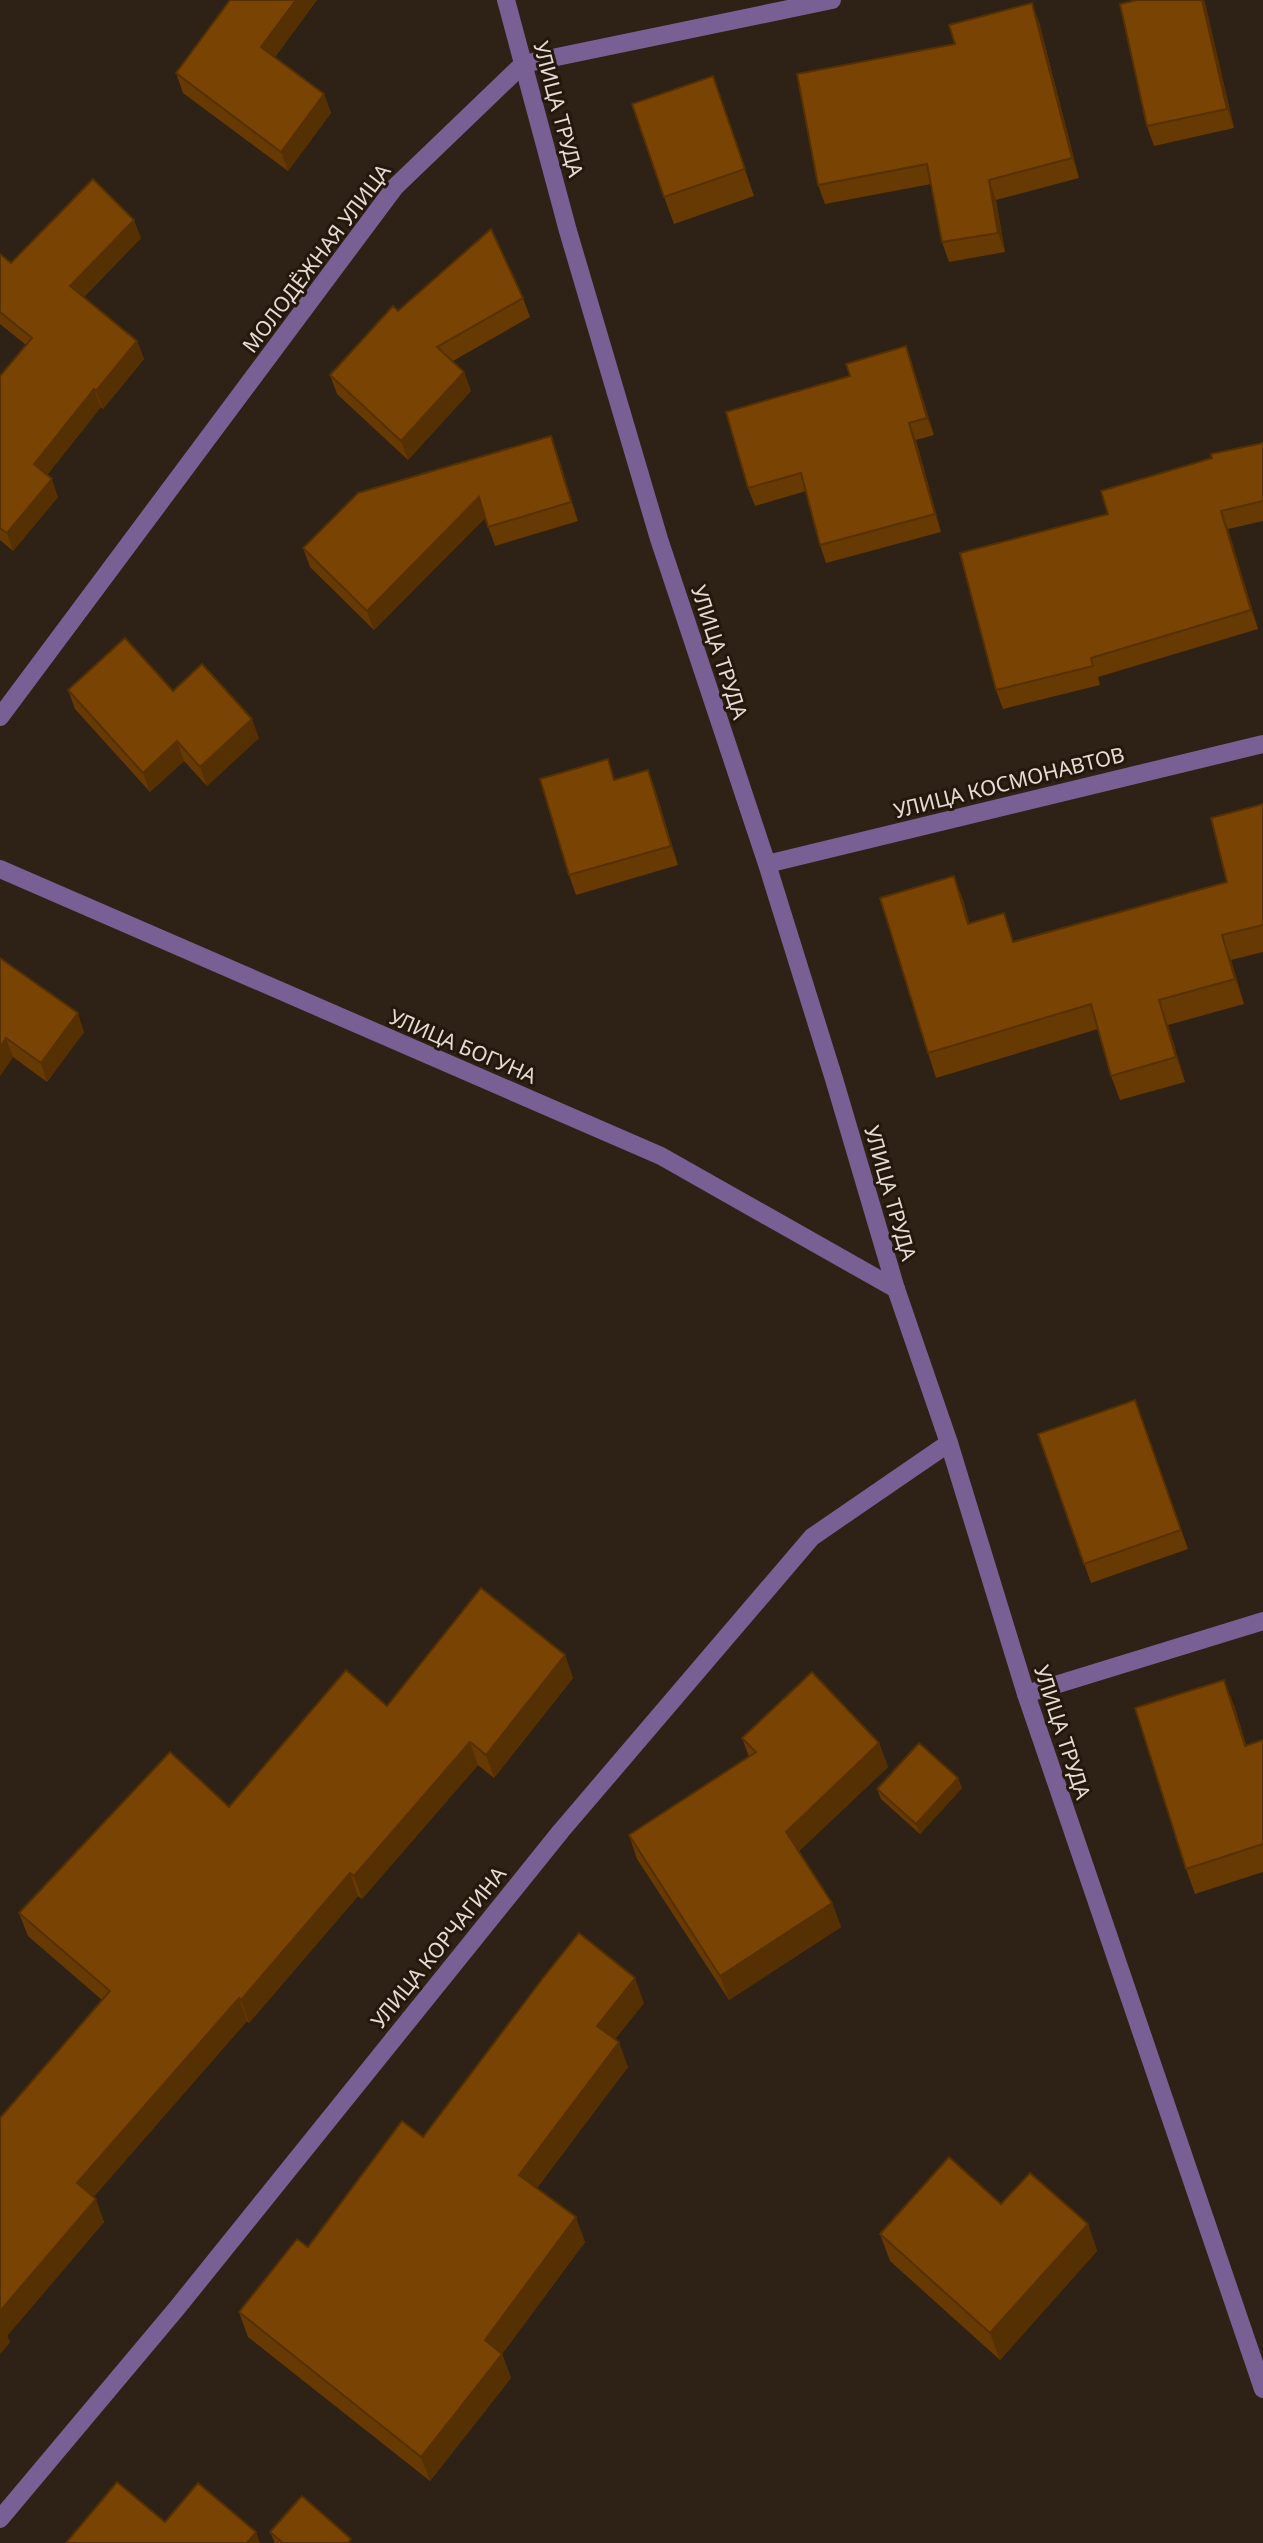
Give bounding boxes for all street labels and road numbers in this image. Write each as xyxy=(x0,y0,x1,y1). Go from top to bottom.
street label: УЛИЦА ТРУДА xyxy=(527,38,591,181)
street label: МОЛОДЁЖНАЯ УЛИЦА xyxy=(236,157,397,358)
street label: УЛИЦА ТРУДА xyxy=(685,581,755,723)
street label: УЛИЦА КОСМОНАВТОВ xyxy=(891,740,1127,824)
street label: УЛИЦА БОГУНА xyxy=(385,1002,542,1090)
street label: УЛИЦА ТРУДА xyxy=(858,1122,924,1264)
street label: УЛИЦА ТРУДА xyxy=(1028,1661,1098,1803)
street label: УЛИЦА КОРЧАГИНА xyxy=(364,1860,512,2034)

